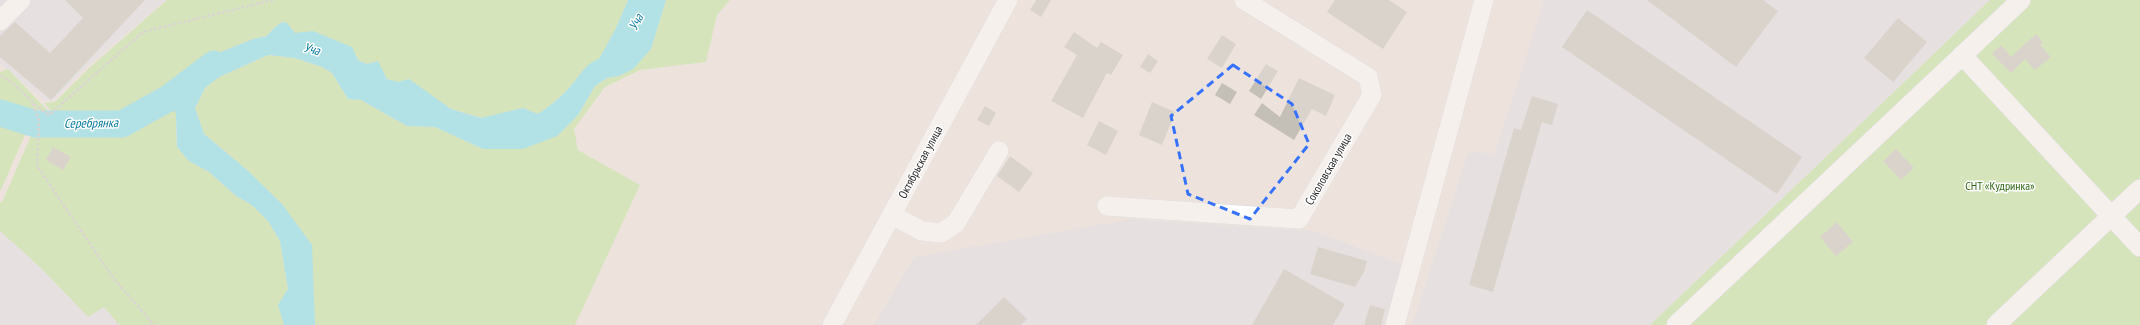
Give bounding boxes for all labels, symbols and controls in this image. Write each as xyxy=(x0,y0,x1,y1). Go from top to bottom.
water label: Уча xyxy=(625,10,648,33)
water label: Уча xyxy=(302,39,323,60)
water label: Серебрянка xyxy=(64,114,119,132)
street label: Октябрьская улица xyxy=(895,123,945,201)
street label: Соколовская улица xyxy=(1301,130,1355,208)
park label: СНТ «Кудринка» xyxy=(1965,178,2035,193)

